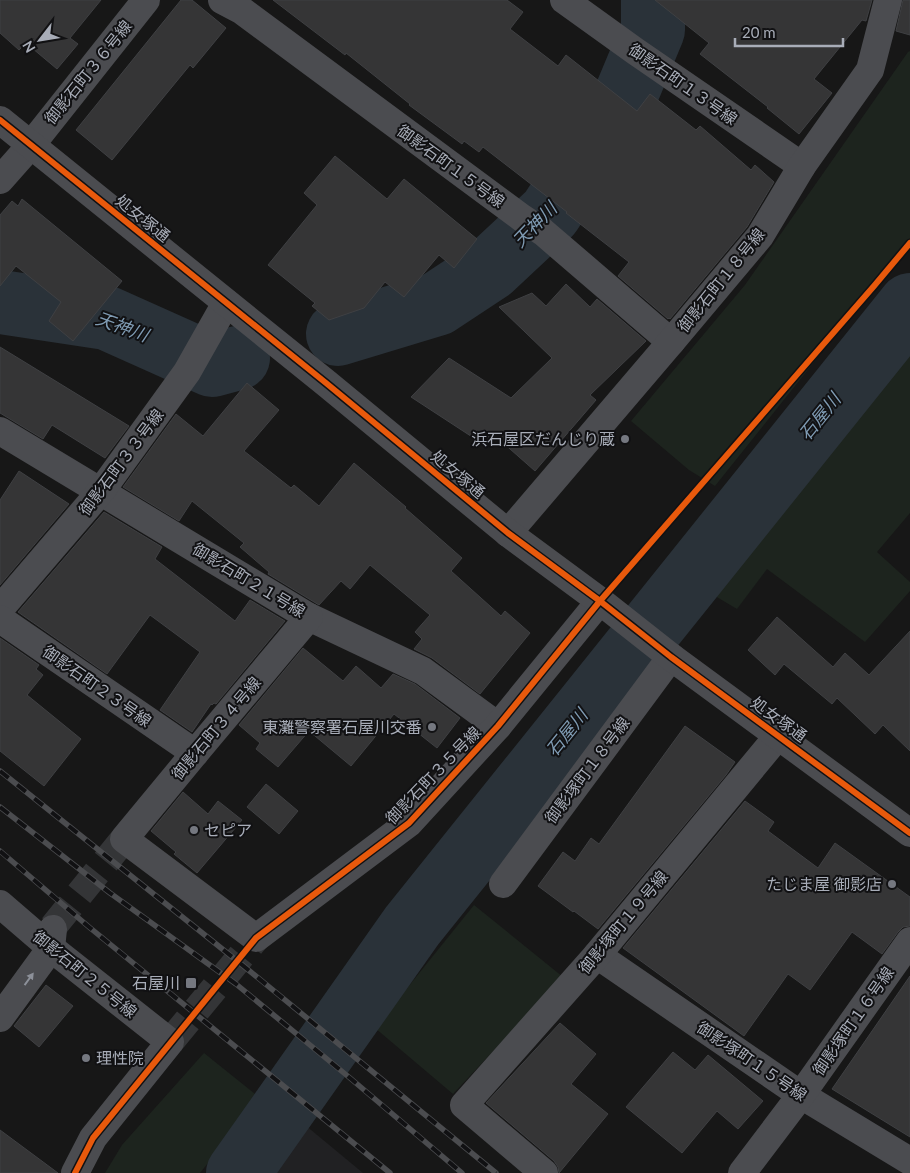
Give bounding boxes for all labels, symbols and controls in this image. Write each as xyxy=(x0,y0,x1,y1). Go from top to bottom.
north arrow xyxy=(15,15,65,65)
scale bar xyxy=(735,15,842,47)
street label: 御影石町３６号線 xyxy=(40,16,135,127)
text: 20 m xyxy=(742,23,776,41)
text: N xyxy=(18,38,38,56)
street label: 御影石町１３号線 xyxy=(625,39,741,128)
street label: 御影石町１５号線 xyxy=(394,120,509,211)
street label: 処女塚通 xyxy=(112,190,174,245)
water label: 天神川 xyxy=(508,196,562,251)
street label: 御影石町１８号線 xyxy=(673,224,768,335)
water label: 天神川 xyxy=(93,306,153,346)
water label: 石屋川 xyxy=(794,387,846,444)
street label: 御影石町３３号線 xyxy=(74,405,167,519)
place label: 浜石屋区だんじり蔵 xyxy=(471,429,615,448)
marker: 浜石屋区だんじり蔵 xyxy=(619,433,631,445)
street label: 処女塚通 xyxy=(428,446,489,501)
street label: 御影石町２１号線 xyxy=(189,538,309,621)
street label: 御影石町２３号線 xyxy=(39,641,155,730)
street label: 御影石町３４号線 xyxy=(167,673,264,783)
street label: 処女塚通 xyxy=(748,692,811,745)
water label: 石屋川 xyxy=(541,703,593,760)
street label: 御影塚町１８号線 xyxy=(540,713,633,827)
place label: 東灘警察署石屋川交番 xyxy=(262,717,422,736)
marker: 東灘警察署石屋川交番 xyxy=(426,721,438,733)
street label: 御影石町３５号線 xyxy=(381,722,484,827)
place label: セピア xyxy=(204,820,252,839)
marker: セピア xyxy=(188,824,200,836)
street label: 御影塚町１９号線 xyxy=(574,867,671,977)
place label: たじま屋 御影店 xyxy=(766,874,882,893)
marker: たじま屋 御影店 xyxy=(886,878,898,890)
street label: 御影石町２５号線 xyxy=(30,926,141,1021)
street label: 御影塚町１６号線 xyxy=(808,963,897,1079)
one-way arrow xyxy=(23,973,34,986)
place label: 石屋川 xyxy=(132,973,180,992)
marker: 石屋川 xyxy=(184,976,198,990)
street label: 御影塚町１５号線 xyxy=(694,1017,811,1104)
place label: 理性院 xyxy=(96,1048,144,1067)
marker: 理性院 xyxy=(80,1052,92,1064)

